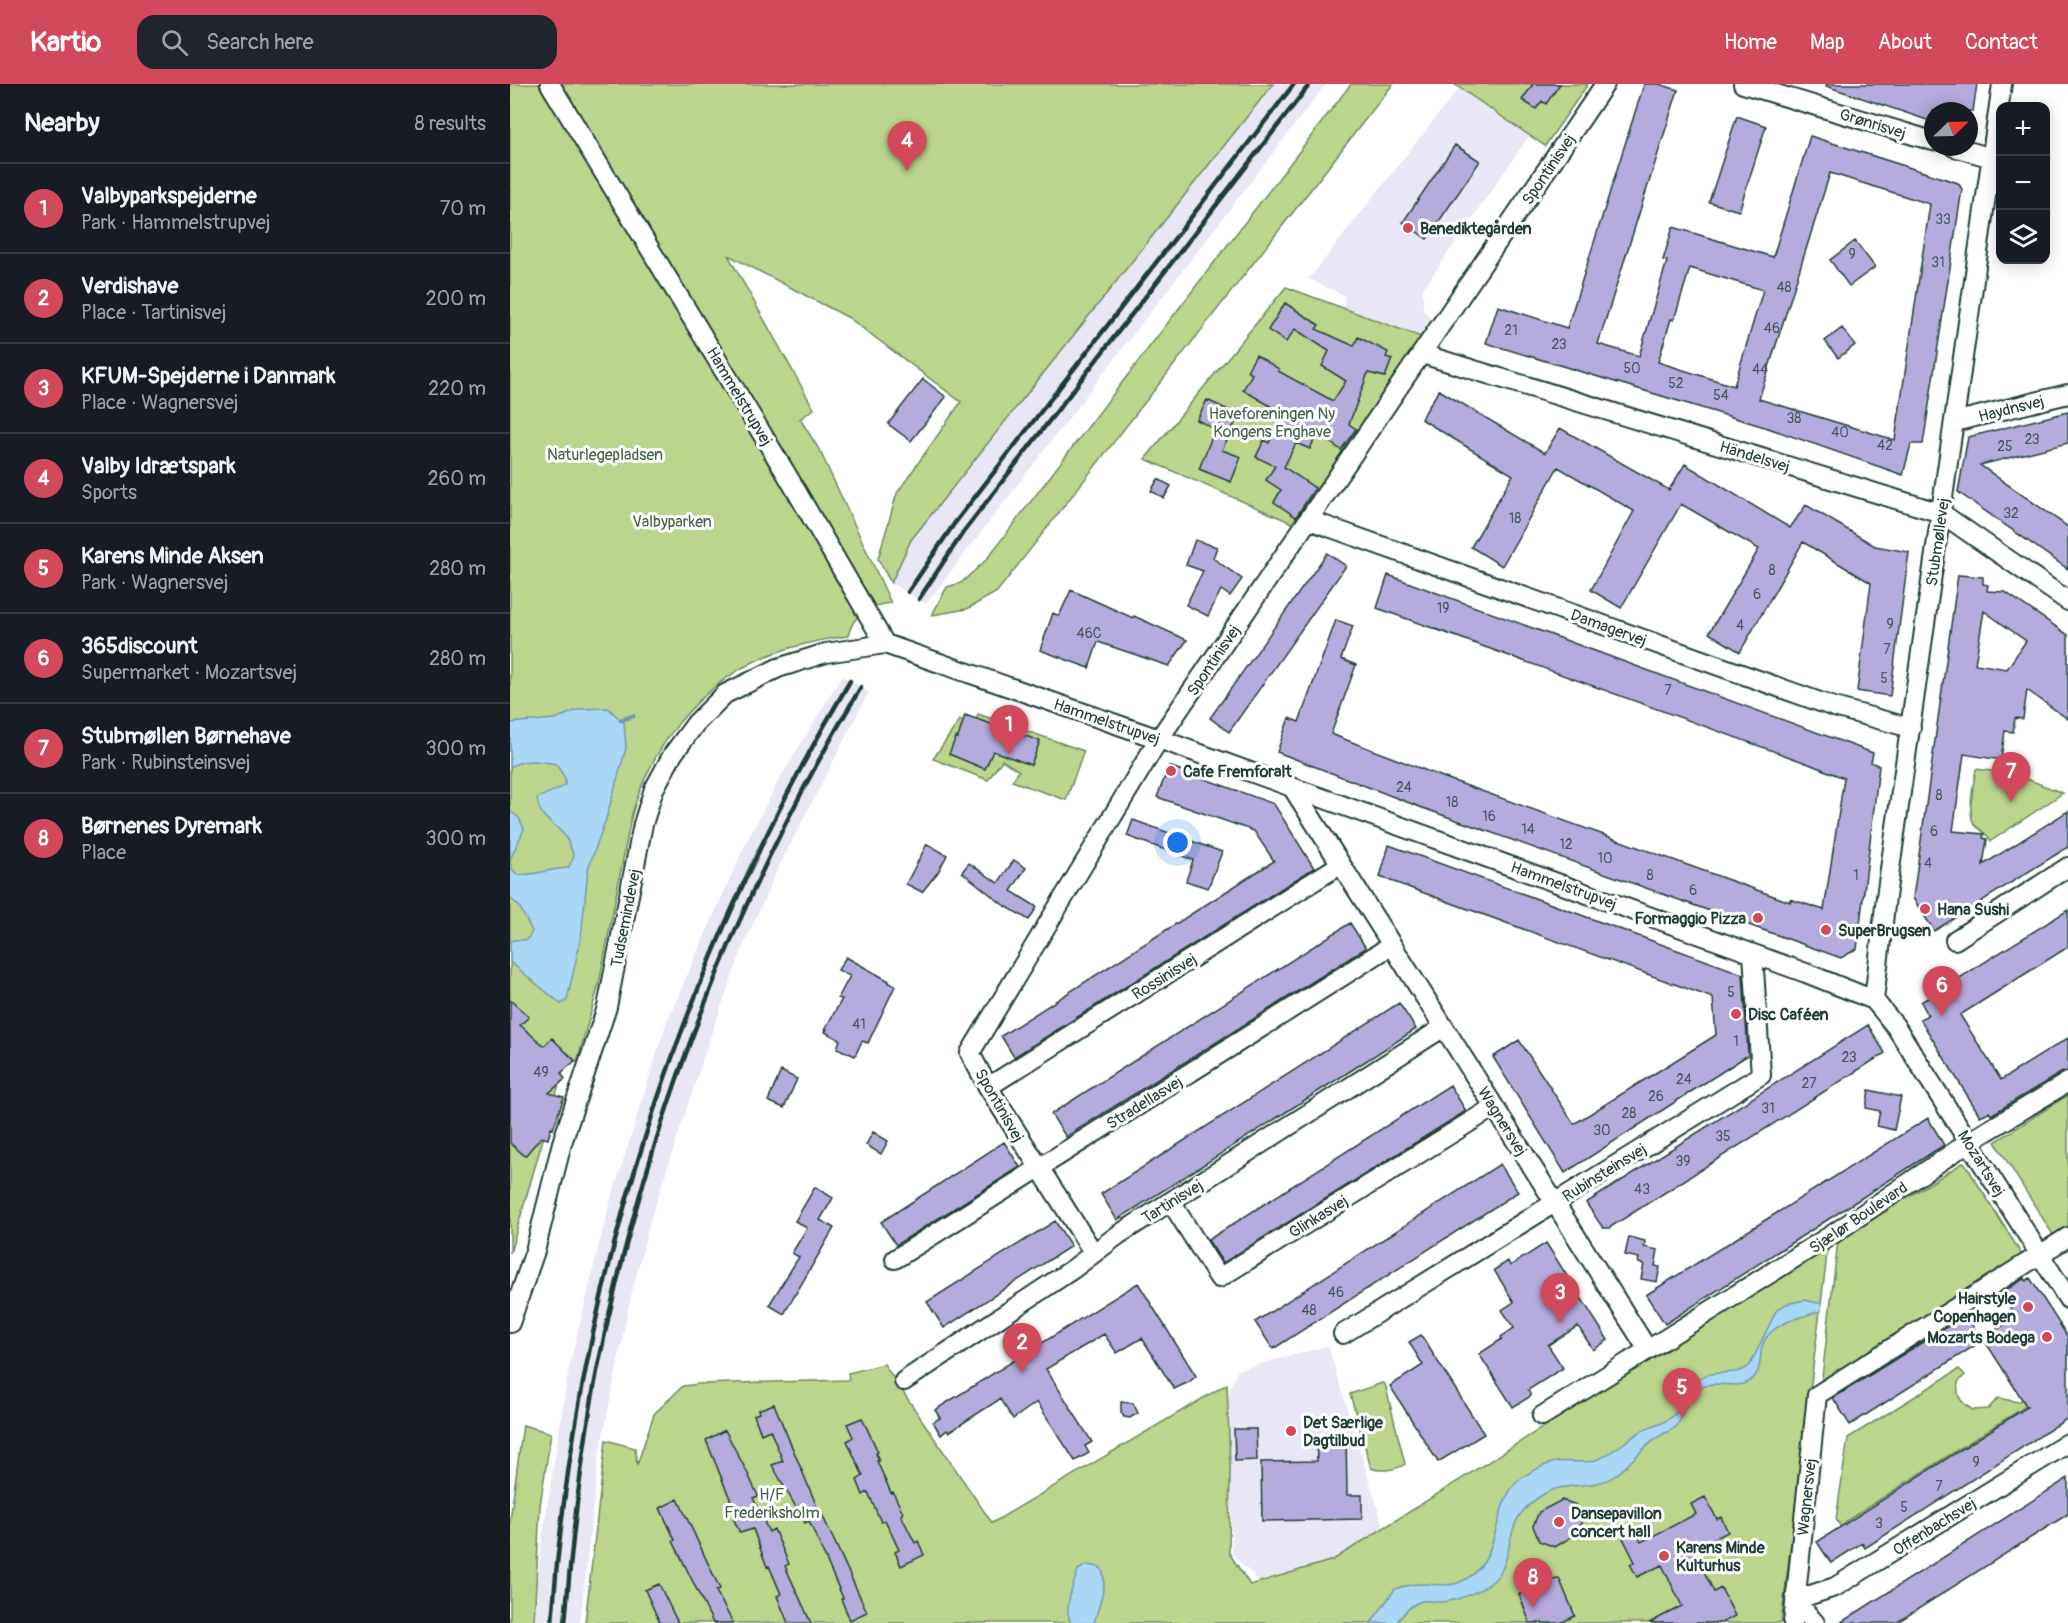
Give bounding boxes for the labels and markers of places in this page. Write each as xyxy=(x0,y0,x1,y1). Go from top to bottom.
pin: 4 xyxy=(888,122,926,171)
place label: Benediktegården xyxy=(1420,219,1532,239)
marker: Benediktegården xyxy=(1401,221,1415,235)
pin: 1 xyxy=(990,706,1028,755)
pin: 7 xyxy=(1992,752,2030,802)
place label: Cafe Fremforalt xyxy=(1183,762,1292,782)
marker: Cafe Fremforalt xyxy=(1164,764,1178,778)
place label: Hana Sushi xyxy=(1937,900,2009,920)
marker: Hana Sushi xyxy=(1918,902,1932,916)
place label: Formaggio Pizza xyxy=(1634,909,1747,929)
marker: Formaggio Pizza xyxy=(1751,911,1765,925)
place label: SuperBrugsen xyxy=(1838,921,1931,941)
marker: SuperBrugsen xyxy=(1819,923,1833,937)
pin: 6 xyxy=(1922,966,1962,1016)
place label: Disc Caféen xyxy=(1748,1005,1829,1025)
marker: Disc Caféen xyxy=(1729,1007,1743,1021)
pin: 3 xyxy=(1540,1274,1580,1323)
place label: Hairstyle Copenhagen xyxy=(1934,1289,2017,1327)
marker: Hairstyle Copenhagen xyxy=(2021,1300,2035,1314)
pin: 2 xyxy=(1002,1324,1042,1373)
place label: Mozarts Bodega xyxy=(1927,1328,2036,1348)
marker: Mozarts Bodega xyxy=(2040,1330,2054,1344)
pin: 5 xyxy=(1662,1368,1702,1418)
place label: Det Særlige Dagtilbud xyxy=(1303,1413,1384,1451)
marker: Det Særlige Dagtilbud xyxy=(1284,1424,1298,1438)
place label: Dansepavillon concert hall xyxy=(1570,1504,1662,1542)
marker: Dansepavillon concert hall xyxy=(1552,1515,1566,1529)
place label: Karens Minde Kulturhus xyxy=(1676,1538,1766,1576)
marker: Karens Minde Kulturhus xyxy=(1657,1549,1671,1563)
pin: 8 xyxy=(1514,1558,1552,1608)

